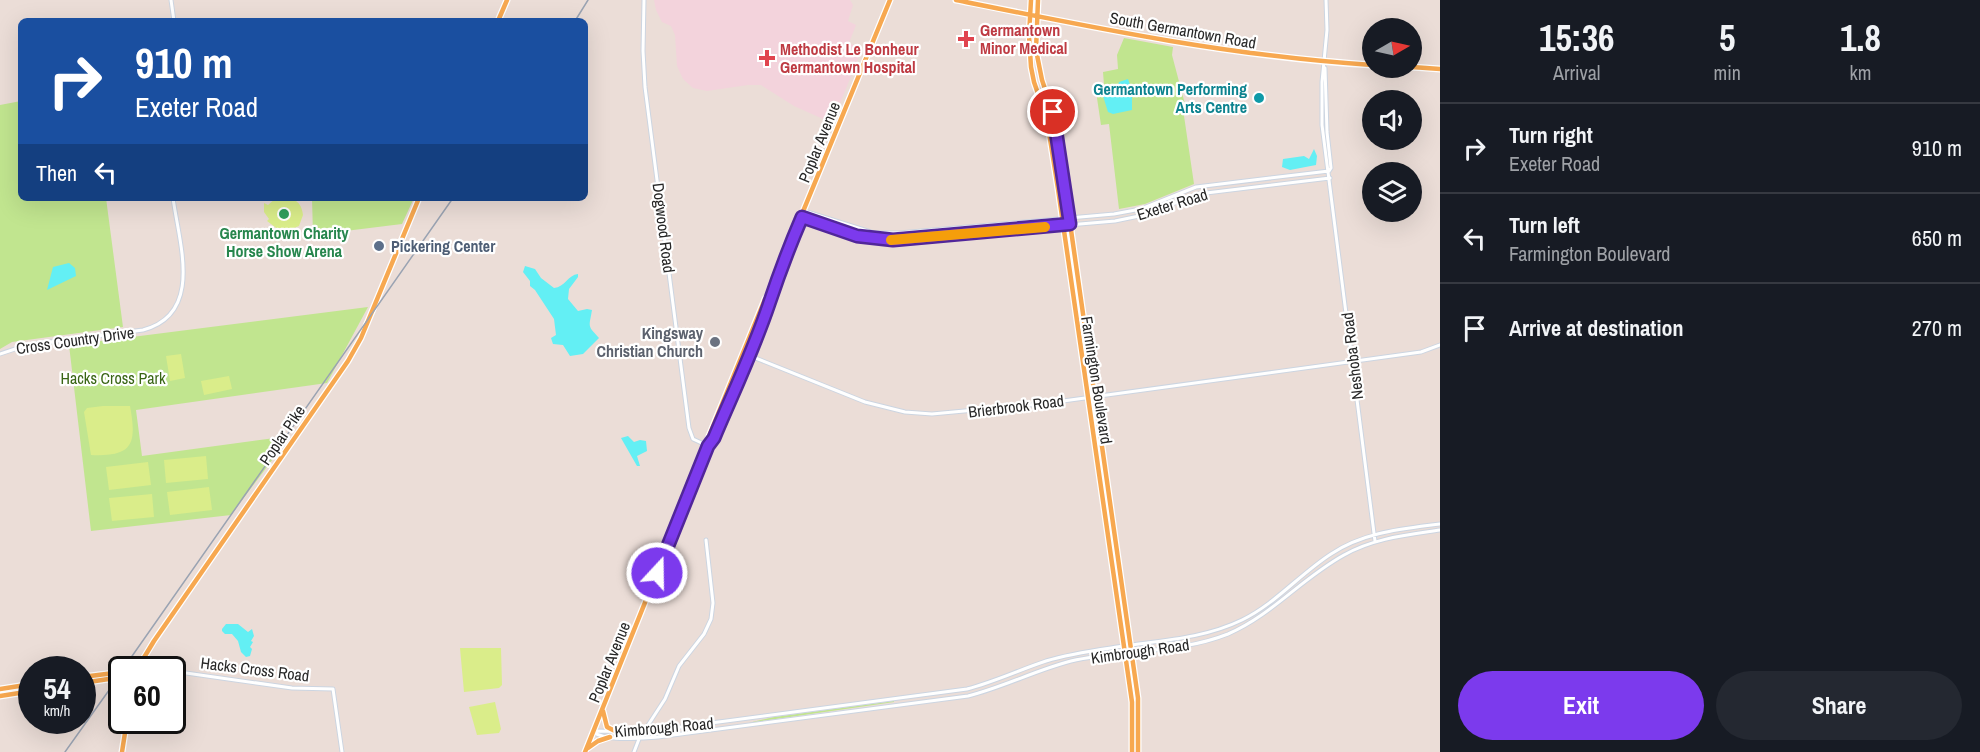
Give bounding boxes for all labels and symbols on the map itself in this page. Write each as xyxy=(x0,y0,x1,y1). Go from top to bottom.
street label: South Germantown Road xyxy=(1108,6,1258,54)
north arrow xyxy=(1362,18,1422,78)
place label: Germantown Minor Medical xyxy=(980,19,1068,59)
marker: Germantown Minor Medical xyxy=(957,30,975,48)
place label: Methodist Le Bonheur Germantown Hospital xyxy=(780,38,919,78)
marker: Methodist Le Bonheur Germantown Hospital xyxy=(758,49,776,67)
place label: Germantown Performing Arts Centre xyxy=(1093,78,1247,118)
pin xyxy=(1027,86,1078,137)
marker: Germantown Performing Arts Centre xyxy=(1252,91,1266,105)
street label: Poplar Avenue xyxy=(793,98,845,186)
street label: Dogwood Road xyxy=(648,182,680,274)
street label: Exeter Road xyxy=(1134,183,1210,225)
marker: Germantown Charity Horse Show Arena xyxy=(277,207,291,221)
place label: Germantown Charity Horse Show Arena xyxy=(219,222,349,262)
place label: Pickering Center xyxy=(391,235,496,257)
marker: Pickering Center xyxy=(372,239,386,253)
street label: Neshoba Road xyxy=(1336,311,1368,401)
street label: Farmington Boulevard xyxy=(1076,314,1118,446)
street label: Cross Country Drive xyxy=(15,321,135,359)
place label: Kingsway Christian Church xyxy=(597,322,704,362)
marker: Kingsway Christian Church xyxy=(708,335,722,349)
park label: Hacks Cross Park xyxy=(61,367,166,389)
street label: Brierbrook Road xyxy=(967,389,1065,423)
street label: Poplar Pike xyxy=(254,401,310,469)
position arrow xyxy=(625,541,689,605)
street label: Poplar Avenue xyxy=(583,618,635,706)
street label: Kimbrough Road xyxy=(1089,633,1191,669)
street label: Hacks Cross Road xyxy=(199,651,311,687)
speed limit sign: 60 xyxy=(108,656,186,734)
street label: Kimbrough Road xyxy=(614,712,714,742)

